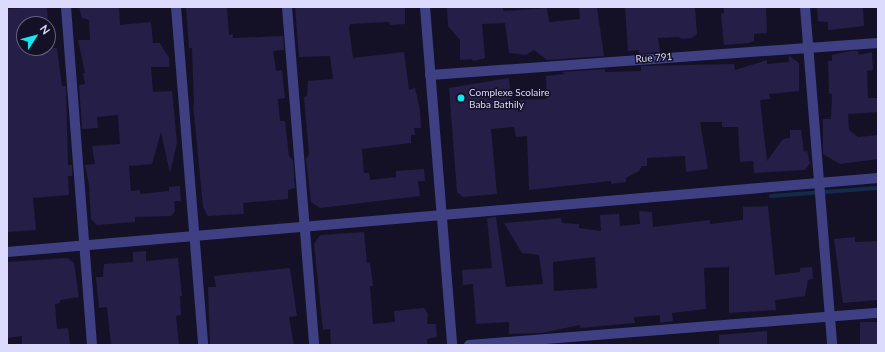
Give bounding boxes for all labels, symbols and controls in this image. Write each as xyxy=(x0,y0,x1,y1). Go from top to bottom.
north arrow xyxy=(16,16,56,56)
text: N xyxy=(38,22,53,36)
street label: Rue 791 xyxy=(635,51,673,65)
place label: Complexe Scolaire Baba Bathily xyxy=(469,86,549,110)
marker: Complexe Scolaire Baba Bathily xyxy=(456,93,466,103)

